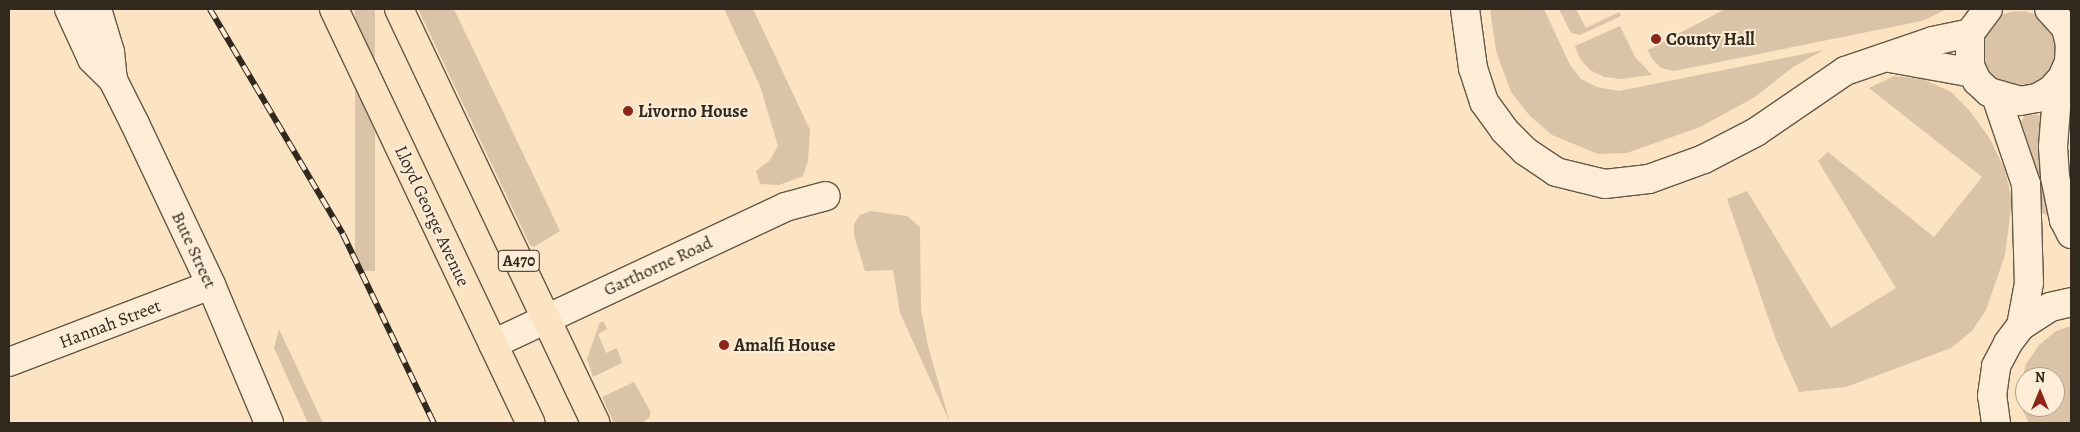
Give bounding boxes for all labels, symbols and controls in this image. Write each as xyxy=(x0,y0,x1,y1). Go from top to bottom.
place label: County Hall xyxy=(1666,28,1755,50)
marker: County Hall xyxy=(1650,33,1662,45)
place label: Livorno House xyxy=(638,100,748,122)
marker: Livorno House xyxy=(622,105,634,117)
street label: Lloyd George Avenue xyxy=(390,142,474,290)
street label: Bute Street xyxy=(167,208,221,292)
street label: Garthorne Road xyxy=(600,231,716,301)
road number: A470 xyxy=(498,248,540,274)
street label: Hannah Street xyxy=(56,295,164,353)
place label: Amalfi House xyxy=(734,334,836,356)
marker: Amalfi House xyxy=(718,339,730,351)
north arrow xyxy=(2015,367,2065,417)
text: N xyxy=(2035,368,2045,387)

